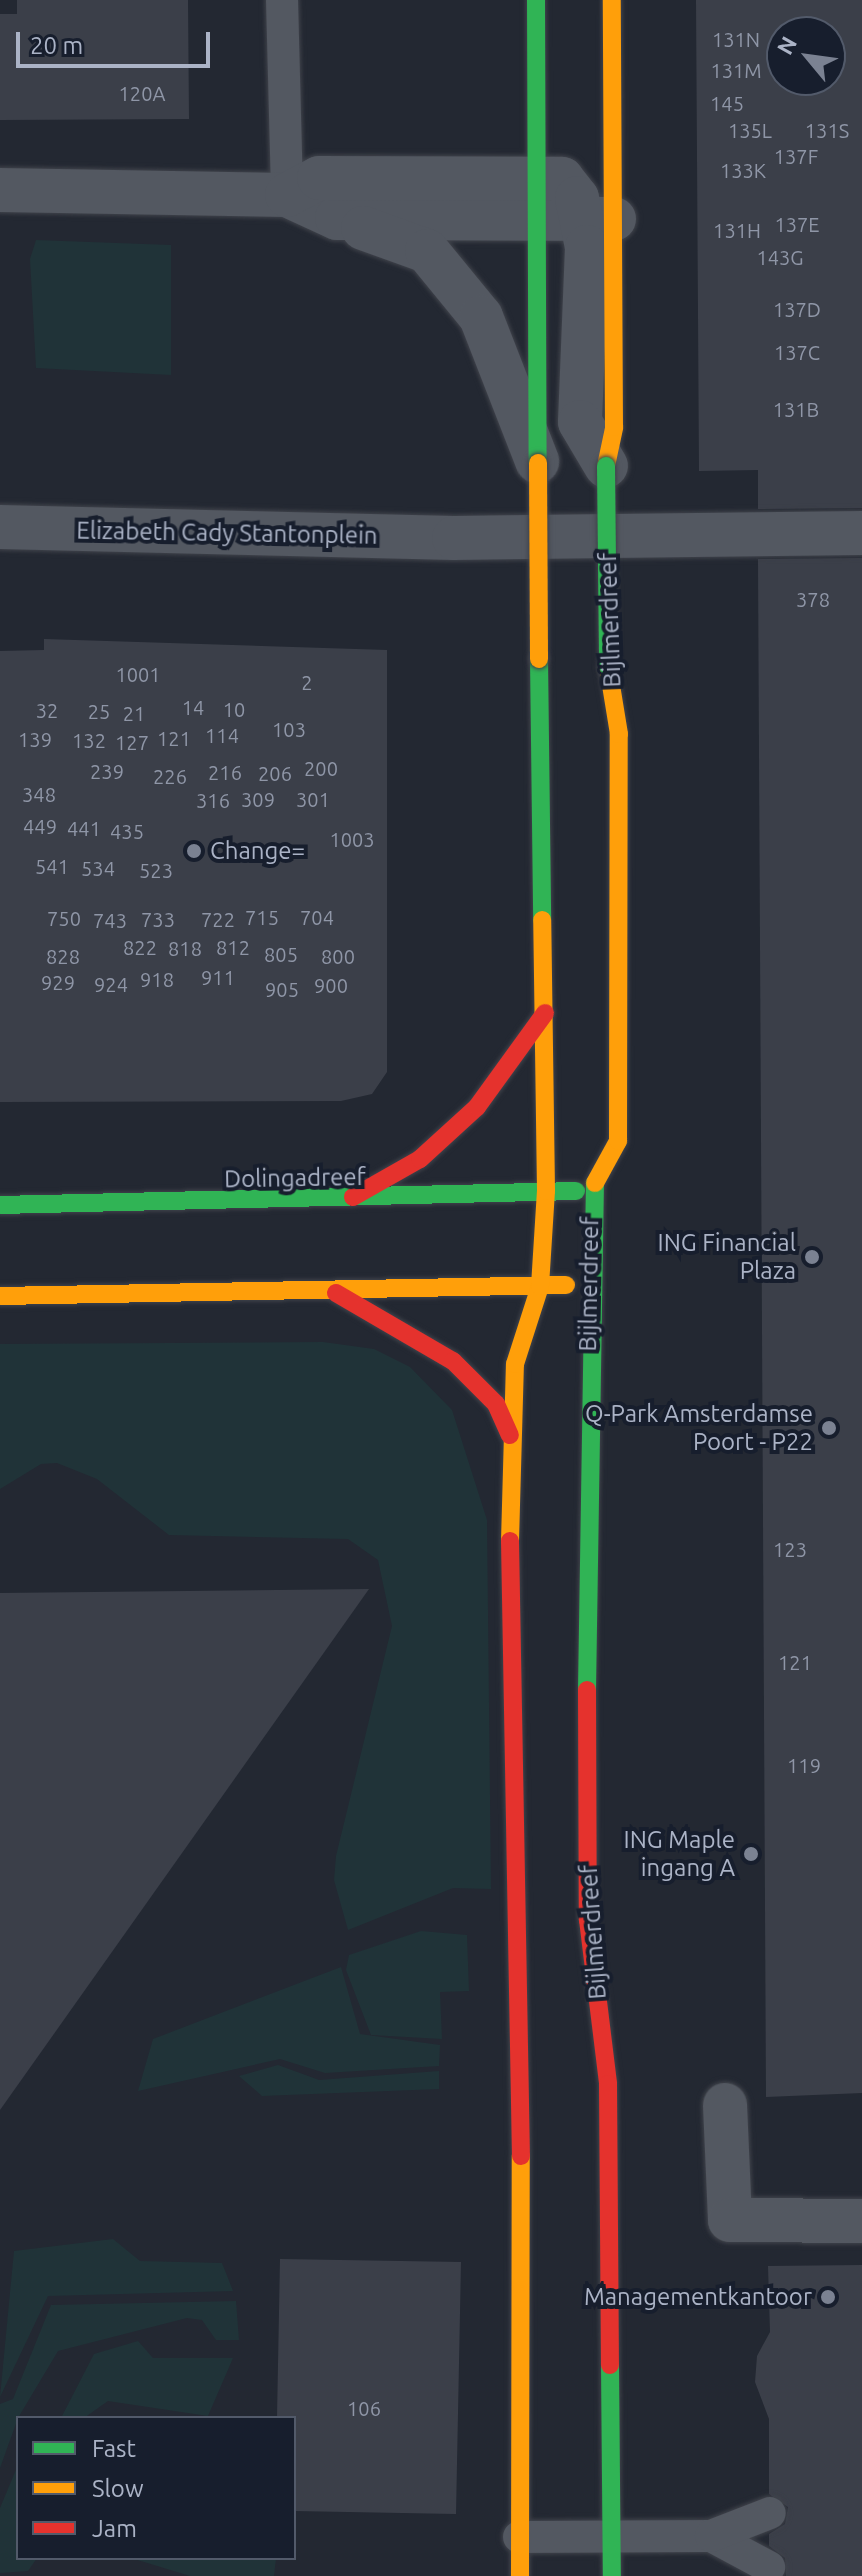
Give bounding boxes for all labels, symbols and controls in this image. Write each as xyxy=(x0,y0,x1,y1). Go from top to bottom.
scale bar xyxy=(20,16,214,66)
north arrow xyxy=(766,16,846,96)
house number: 131N xyxy=(712,27,760,51)
text: 20 m xyxy=(30,32,83,59)
text: N xyxy=(771,32,801,58)
house number: 131M xyxy=(710,58,762,82)
house number: 120A xyxy=(119,81,165,105)
house number: 145 xyxy=(710,91,744,115)
house number: 135L xyxy=(728,118,772,142)
house number: 131S xyxy=(805,118,849,142)
house number: 137F xyxy=(774,144,818,168)
house number: 133K xyxy=(720,158,766,182)
house number: 137E xyxy=(774,212,820,236)
house number: 131H xyxy=(713,218,761,242)
house number: 143G xyxy=(756,245,804,269)
house number: 137D xyxy=(773,297,821,321)
house number: 137C xyxy=(774,340,820,364)
house number: 131B xyxy=(773,397,819,421)
street label: Elizabeth Cady Stantonplein xyxy=(76,516,378,550)
street label: Bijlmerdreef xyxy=(593,552,627,688)
house number: 378 xyxy=(796,587,830,611)
house number: 1001 xyxy=(115,662,161,686)
house number: 2 xyxy=(301,670,313,694)
house number: 14 xyxy=(182,695,204,719)
house number: 10 xyxy=(223,697,245,721)
house number: 32 xyxy=(36,698,58,722)
house number: 25 xyxy=(88,699,110,723)
house number: 21 xyxy=(123,701,145,725)
house number: 103 xyxy=(272,717,306,741)
house number: 114 xyxy=(205,723,239,747)
house number: 121 xyxy=(157,726,191,750)
house number: 139 xyxy=(18,727,52,751)
house number: 132 xyxy=(72,728,106,752)
house number: 127 xyxy=(115,730,149,754)
house number: 200 xyxy=(304,756,338,780)
house number: 239 xyxy=(90,759,124,783)
house number: 216 xyxy=(208,760,242,784)
house number: 206 xyxy=(258,761,292,785)
house number: 226 xyxy=(153,764,187,788)
house number: 348 xyxy=(22,782,56,806)
house number: 309 xyxy=(241,787,275,811)
house number: 301 xyxy=(296,787,330,811)
house number: 316 xyxy=(196,788,230,812)
house number: 449 xyxy=(23,814,57,838)
house number: 441 xyxy=(67,816,101,840)
house number: 435 xyxy=(110,819,144,843)
house number: 1003 xyxy=(329,827,375,851)
place label: Change= xyxy=(210,837,305,865)
marker: Change= xyxy=(185,842,203,860)
house number: 541 xyxy=(35,854,69,878)
house number: 534 xyxy=(81,856,115,880)
house number: 523 xyxy=(139,858,173,882)
house number: 715 xyxy=(245,905,279,929)
house number: 704 xyxy=(300,905,334,929)
house number: 750 xyxy=(47,906,81,930)
house number: 733 xyxy=(141,907,175,931)
house number: 722 xyxy=(201,907,235,931)
house number: 743 xyxy=(93,908,127,932)
house number: 822 xyxy=(123,935,157,959)
house number: 812 xyxy=(216,935,250,959)
house number: 818 xyxy=(168,936,202,960)
house number: 805 xyxy=(264,942,298,966)
house number: 828 xyxy=(46,944,80,968)
house number: 800 xyxy=(321,944,355,968)
house number: 911 xyxy=(201,965,235,989)
house number: 918 xyxy=(140,967,174,991)
house number: 929 xyxy=(41,970,75,994)
house number: 924 xyxy=(94,972,128,996)
house number: 900 xyxy=(314,973,348,997)
house number: 905 xyxy=(265,977,299,1001)
street label: Dolingadreef xyxy=(224,1162,366,1194)
street label: Bijlmerdreef xyxy=(573,1216,605,1352)
place label: ING Financial Plaza xyxy=(657,1229,796,1285)
marker: ING Financial Plaza xyxy=(803,1248,821,1266)
place label: Q-Park Amsterdamse Poort - P22 xyxy=(585,1400,813,1456)
marker: Q-Park Amsterdamse Poort - P22 xyxy=(820,1419,838,1437)
house number: 123 xyxy=(773,1537,807,1561)
house number: 121 xyxy=(778,1650,812,1674)
house number: 119 xyxy=(787,1753,821,1777)
place label: ING Maple ingang A xyxy=(624,1826,735,1882)
marker: ING Maple ingang A xyxy=(742,1845,760,1863)
street label: Bijlmerdreef xyxy=(574,1864,612,2000)
place label: Managementkantoor xyxy=(584,2283,812,2311)
marker: Managementkantoor xyxy=(819,2288,837,2306)
house number: 106 xyxy=(347,2396,381,2420)
legend xyxy=(16,2416,296,2560)
text: Fast xyxy=(92,2435,136,2462)
text: Slow xyxy=(92,2475,144,2502)
text: Jam xyxy=(92,2515,137,2542)

